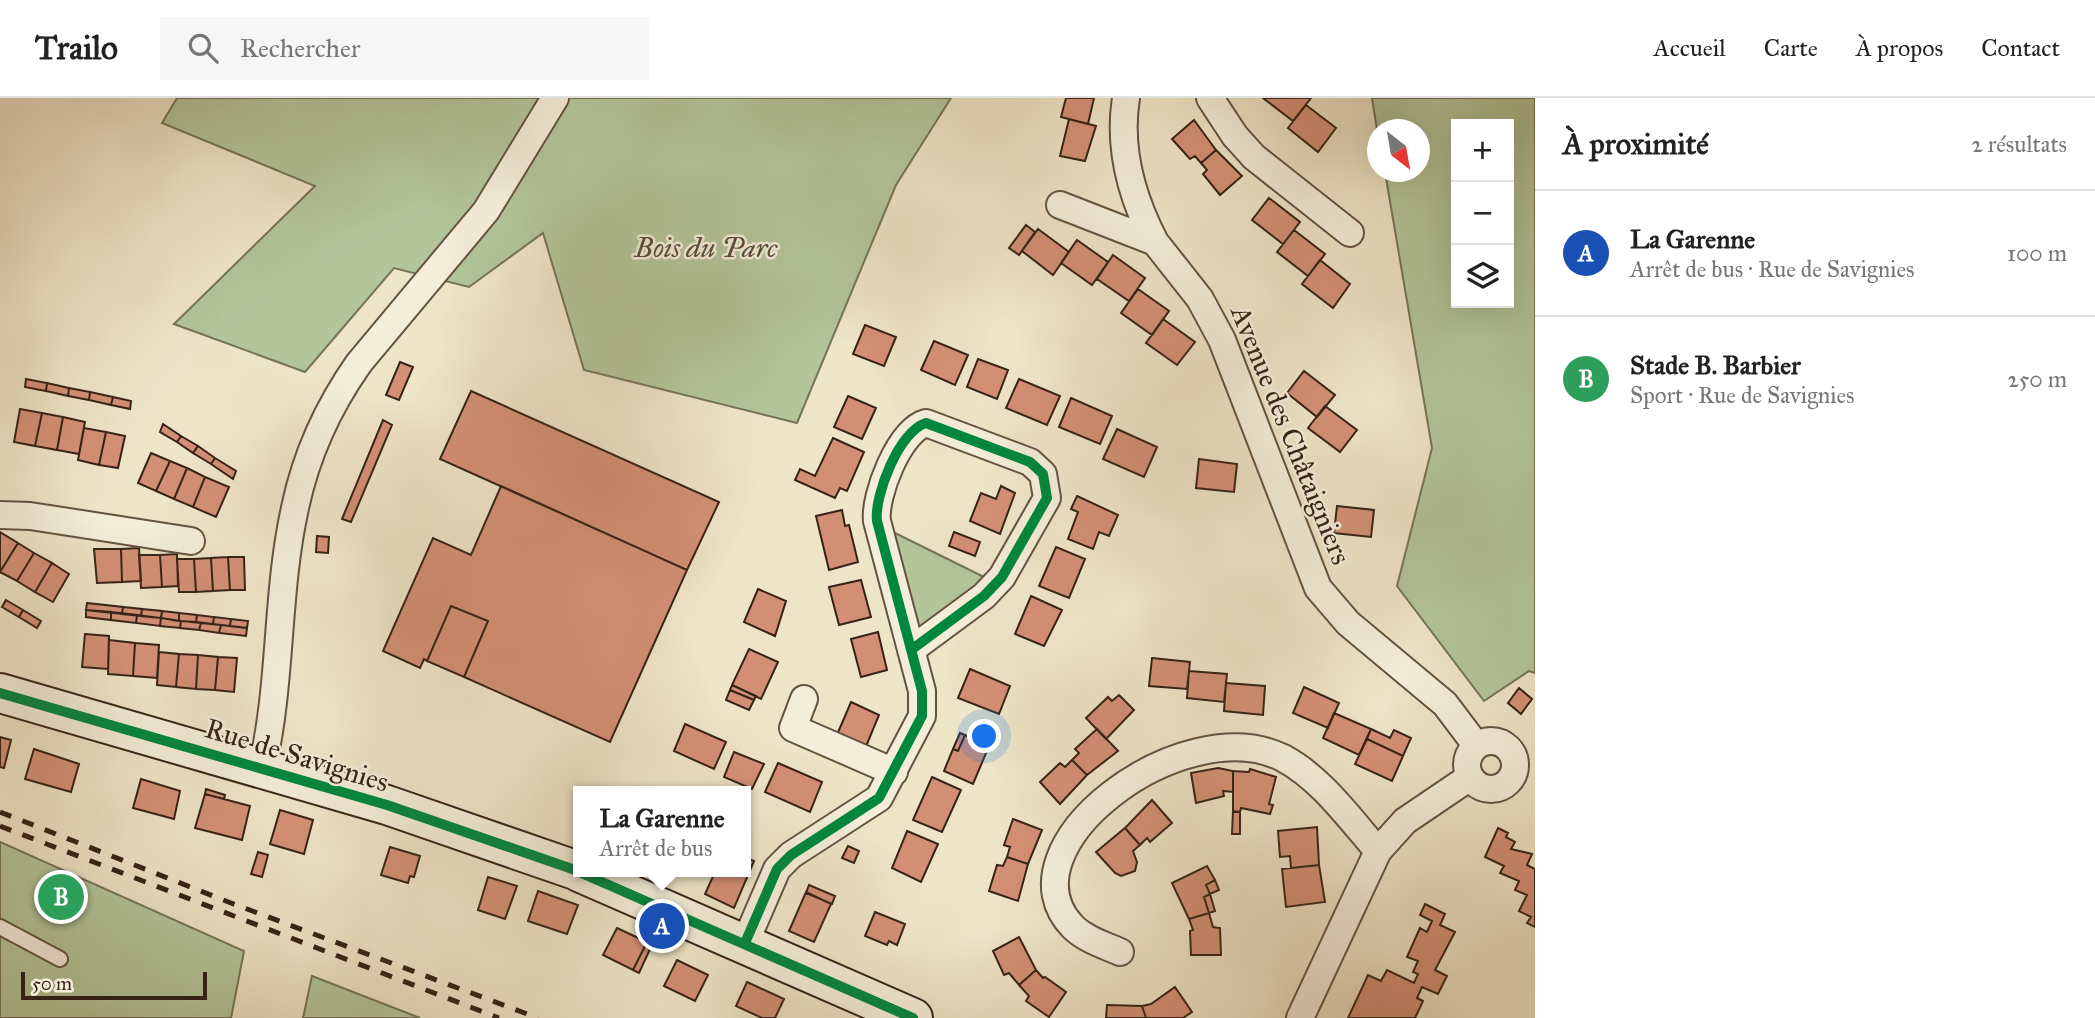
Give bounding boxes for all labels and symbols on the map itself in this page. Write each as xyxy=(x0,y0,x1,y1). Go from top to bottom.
north arrow xyxy=(1367,119,1430,182)
park label: Bois du Parc xyxy=(632,230,778,265)
street label: Avenue des Châtaigniers xyxy=(1223,300,1359,570)
street label: Rue de Savignies xyxy=(201,710,393,800)
your location xyxy=(967,719,1001,753)
pin: B xyxy=(38,871,84,923)
pin: A xyxy=(639,900,685,952)
scale bar xyxy=(21,969,206,1001)

